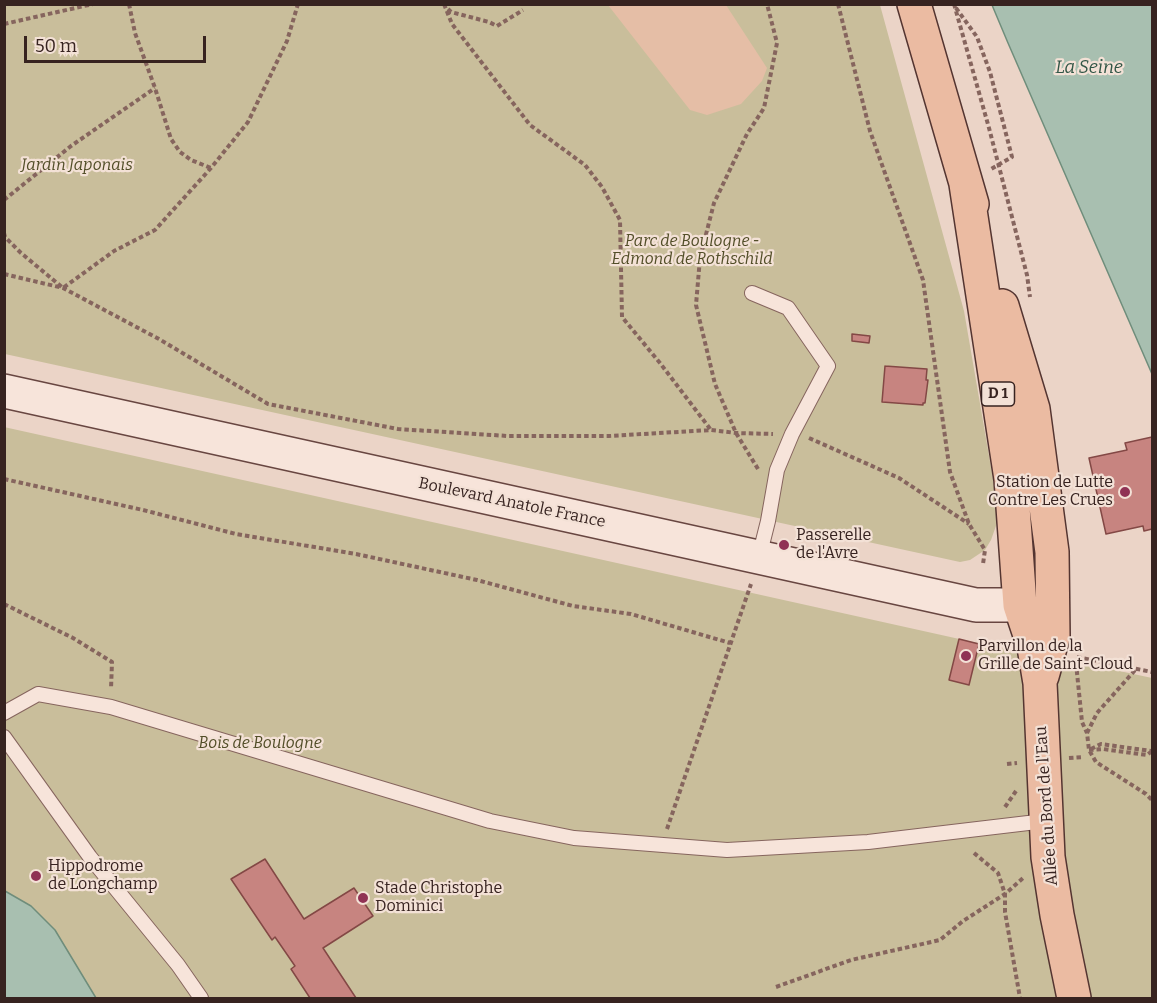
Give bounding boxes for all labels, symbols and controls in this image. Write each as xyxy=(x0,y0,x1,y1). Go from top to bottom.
scale bar xyxy=(27,24,208,62)
text: 50 m xyxy=(35,35,77,57)
water label: La Seine xyxy=(1055,57,1123,79)
park label: Jardin Japonais xyxy=(21,156,133,176)
park label: Parc de Boulogne - Edmond de Rothschild xyxy=(611,232,773,270)
road number: D 1 xyxy=(982,382,1014,406)
place label: Station de Lutte Contre Les Crues xyxy=(988,473,1113,511)
street label: Boulevard Anatole France xyxy=(417,474,607,532)
marker: Station de Lutte Contre Les Crues xyxy=(1118,485,1132,499)
place label: Passerelle de l'Avre xyxy=(796,526,871,564)
marker: Passerelle de l'Avre xyxy=(777,538,791,552)
place label: Parvillon de la Grille de Saint-Cloud xyxy=(978,637,1133,675)
marker: Parvillon de la Grille de Saint-Cloud xyxy=(959,649,973,663)
street label: Allée du Bord de l'Eau xyxy=(1032,725,1062,887)
park label: Bois de Boulogne xyxy=(198,734,322,754)
place label: Hippodrome de Longchamp xyxy=(48,857,158,895)
marker: Hippodrome de Longchamp xyxy=(29,869,43,883)
place label: Stade Christophe Dominici xyxy=(375,879,502,917)
marker: Stade Christophe Dominici xyxy=(356,891,370,905)

